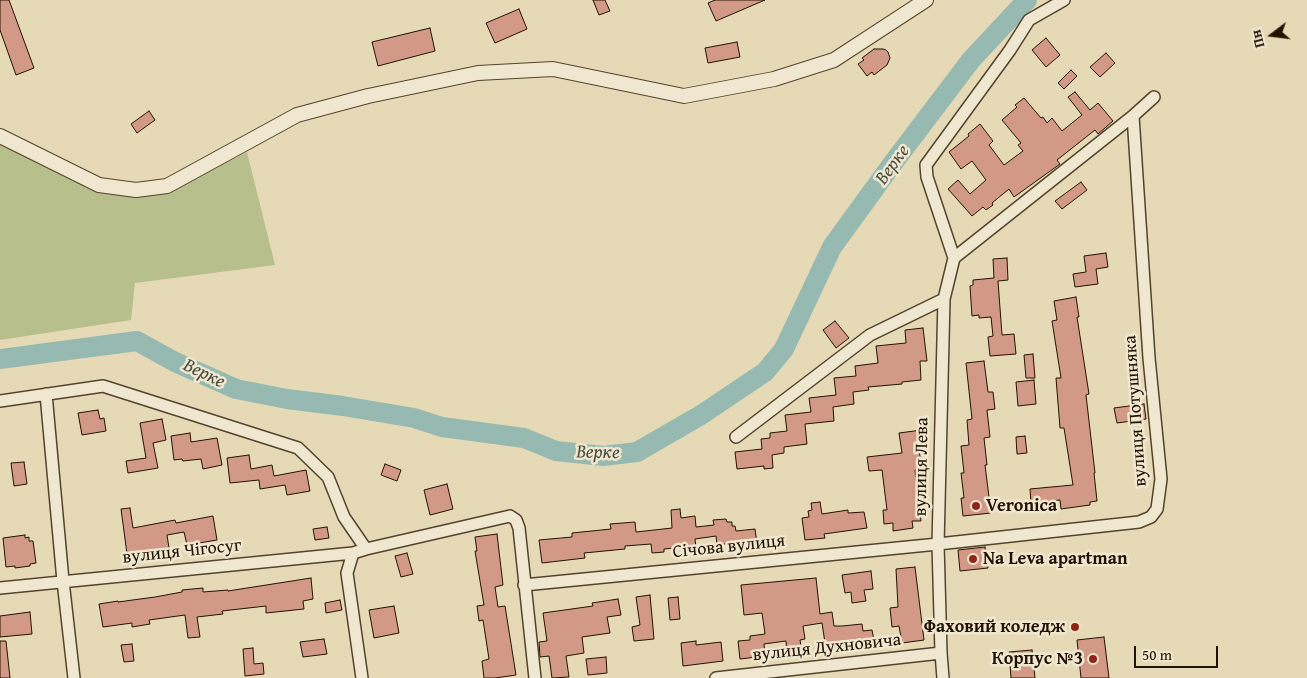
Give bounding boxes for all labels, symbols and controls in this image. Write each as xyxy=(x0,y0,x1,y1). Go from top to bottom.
north arrow xyxy=(1247,10,1297,60)
text: Пн xyxy=(1246,28,1270,50)
water label: Верке xyxy=(871,141,915,189)
street label: вулиця Потушняка xyxy=(1120,335,1152,487)
water label: Верке xyxy=(179,354,229,394)
street label: вулиця Лева xyxy=(910,417,934,517)
water label: Верке xyxy=(576,441,620,465)
place label: Veronica xyxy=(986,495,1057,517)
marker: Veronica xyxy=(970,500,982,512)
street label: Січова вулиця xyxy=(672,530,786,564)
street label: вулиця Чігосуг xyxy=(121,535,243,569)
place label: Na Leva apartman xyxy=(983,548,1128,570)
marker: Na Leva apartman xyxy=(967,553,979,565)
place label: Фаховий коледж xyxy=(924,616,1065,638)
marker: Фаховий коледж xyxy=(1069,621,1081,633)
street label: вулиця Духновича xyxy=(752,629,902,667)
scale bar xyxy=(1137,636,1221,668)
text: 50 m xyxy=(1142,644,1172,665)
place label: Корпус №3 xyxy=(992,648,1083,670)
marker: Корпус №3 xyxy=(1087,653,1099,665)

